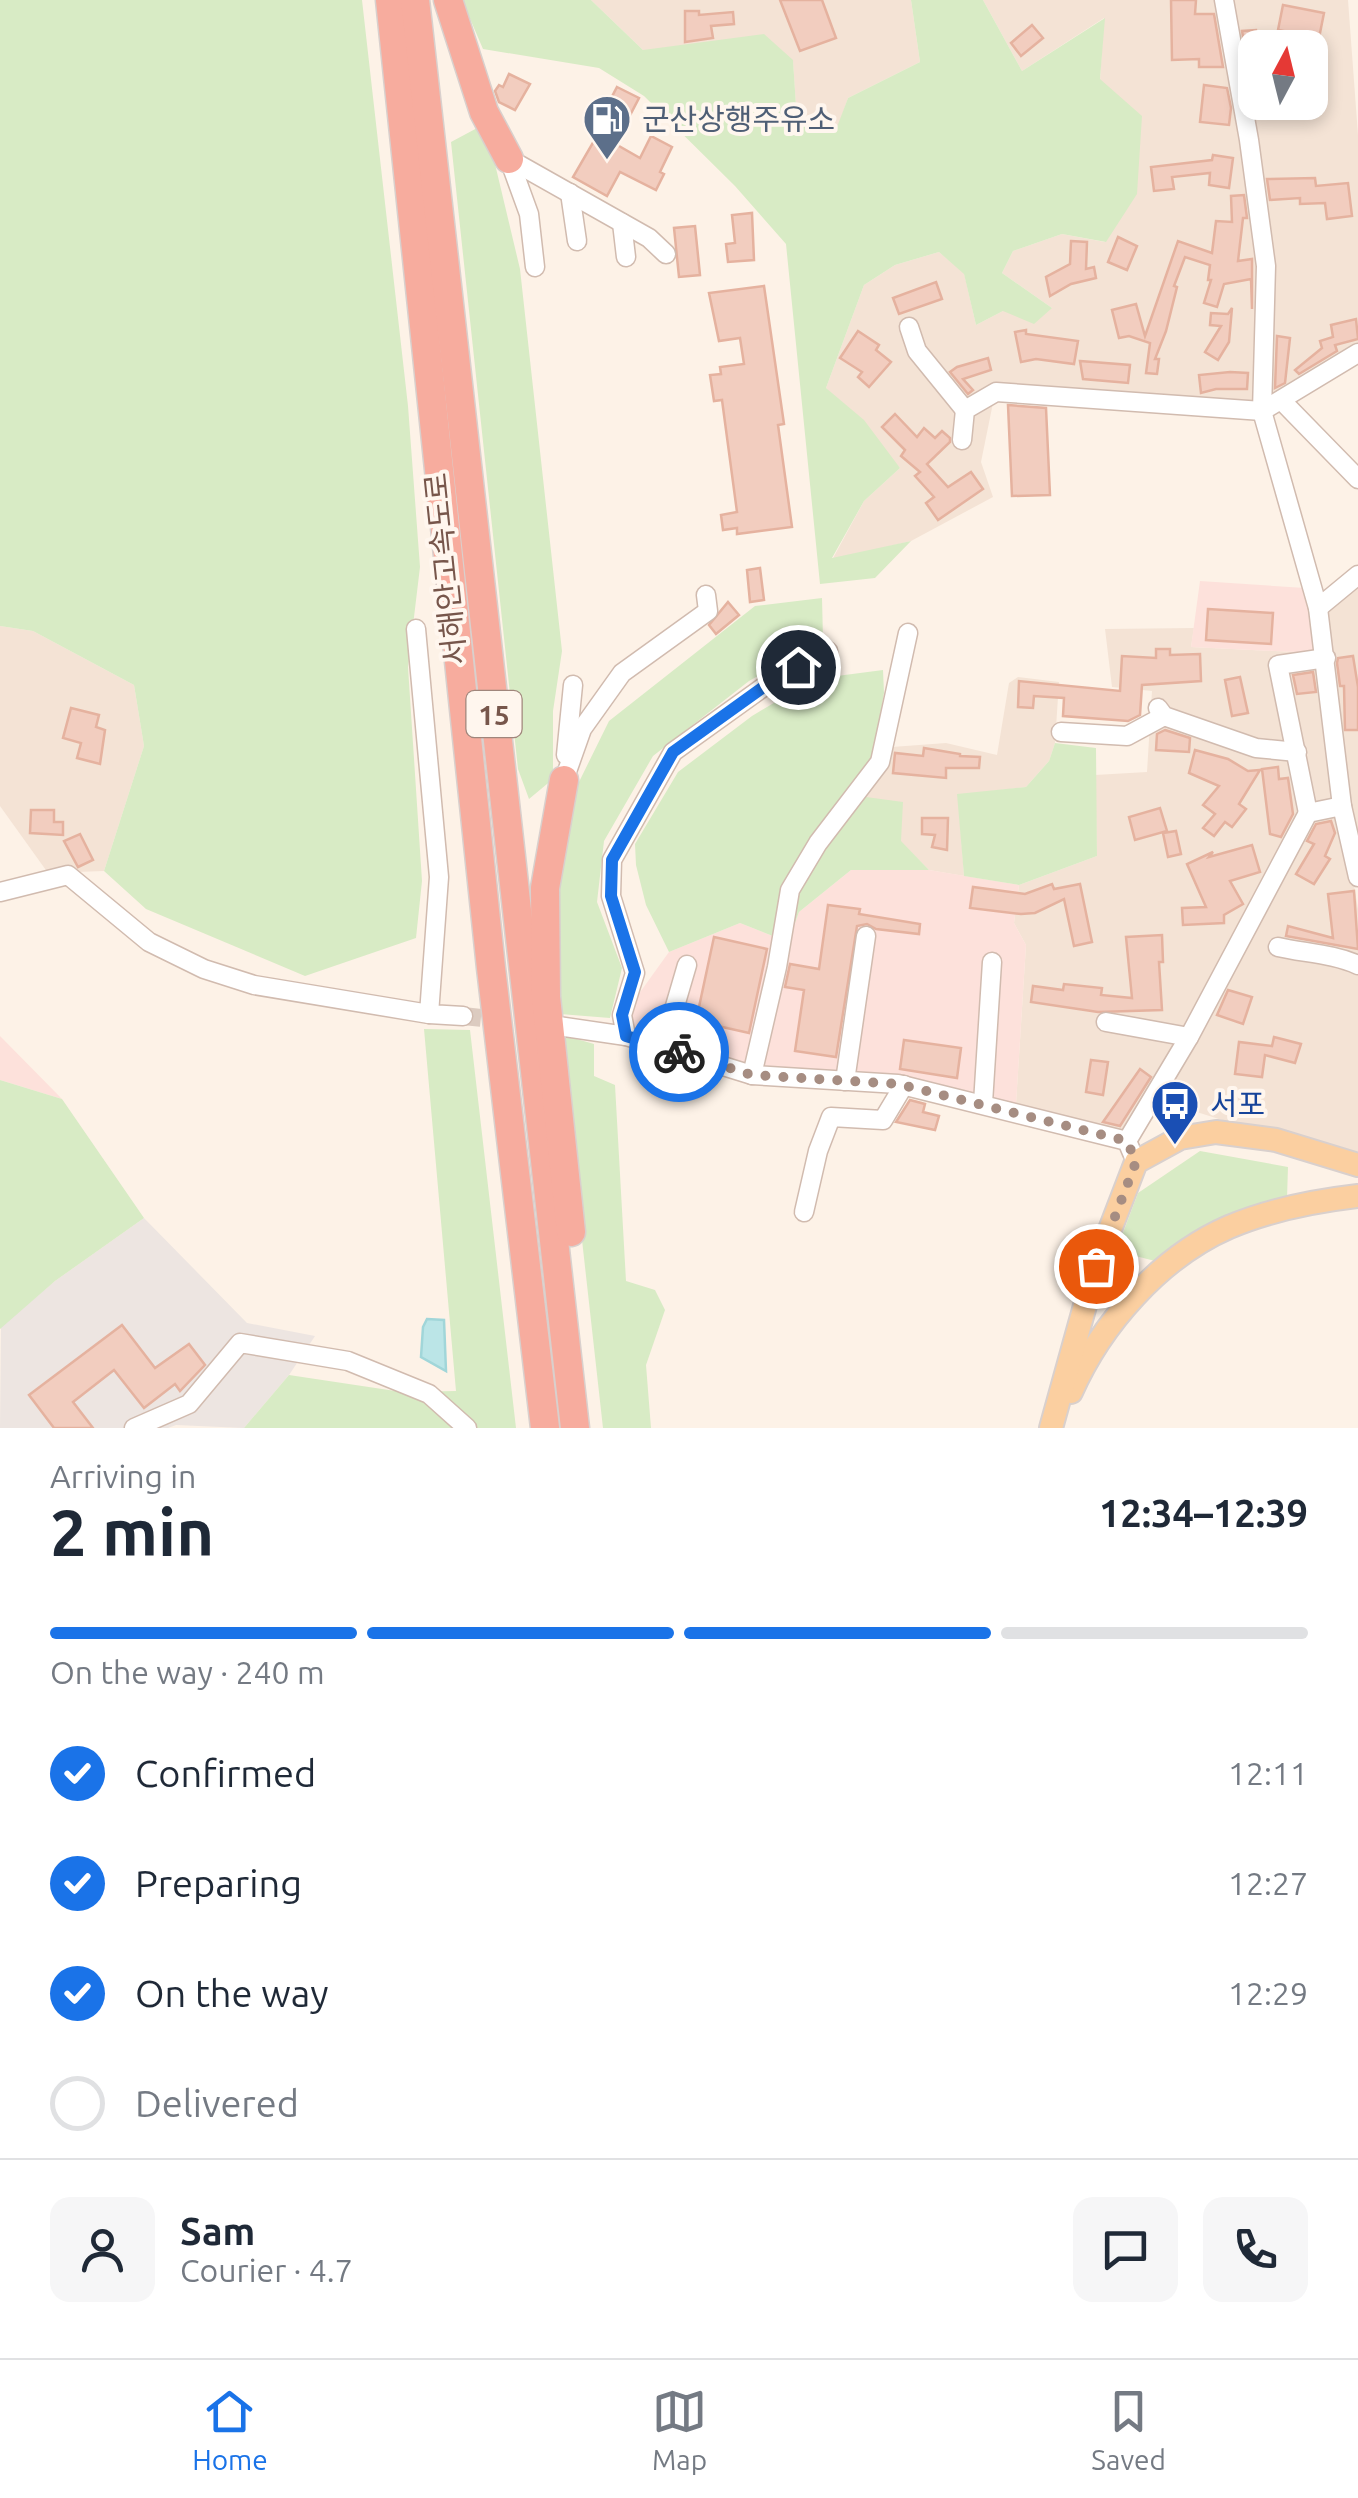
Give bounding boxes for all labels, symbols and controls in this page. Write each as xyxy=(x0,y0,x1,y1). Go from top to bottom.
north arrow xyxy=(1238,30,1328,120)
map controls xyxy=(1238,30,1328,120)
fuel station icon: 군산상행주유소 xyxy=(581,93,633,161)
place label: 군산상행주유소 xyxy=(642,102,835,136)
street label: 서해안고속도로 xyxy=(418,471,472,667)
pin xyxy=(756,625,841,710)
icon: home xyxy=(771,640,826,695)
road number: 15 xyxy=(466,691,522,737)
courier xyxy=(629,1002,729,1102)
icon: bike xyxy=(652,1025,707,1080)
bus stop icon: 서포 xyxy=(1149,1078,1201,1146)
place label: 서포 xyxy=(1210,1087,1265,1121)
pin xyxy=(1054,1224,1139,1309)
icon: bag xyxy=(1069,1239,1124,1294)
text: Arriving in xyxy=(50,1458,196,1494)
text: 12:34–12:39 xyxy=(1099,1492,1308,1534)
text: 2 min xyxy=(50,1495,214,1568)
text: On the way · 240 m xyxy=(50,1654,325,1690)
icon: check xyxy=(50,1746,105,1801)
text: Confirmed xyxy=(135,1752,316,1794)
text: 12:11 xyxy=(1228,1755,1308,1791)
icon: check xyxy=(50,1856,105,1911)
text: Preparing xyxy=(135,1862,302,1904)
text: 12:27 xyxy=(1228,1865,1308,1901)
icon: check xyxy=(50,1966,105,2021)
text: On the way xyxy=(135,1972,328,2014)
text: 12:29 xyxy=(1228,1975,1308,2011)
text: Delivered xyxy=(135,2082,299,2124)
button: person xyxy=(50,2197,155,2302)
button: chat xyxy=(1073,2197,1178,2302)
button: phone xyxy=(1203,2197,1308,2302)
text: Sam xyxy=(180,2210,255,2252)
text: Courier · 4.7 xyxy=(180,2252,353,2288)
tab: Home xyxy=(192,2384,268,2475)
tab: Map xyxy=(652,2384,707,2475)
tab: Saved xyxy=(1091,2384,1166,2475)

